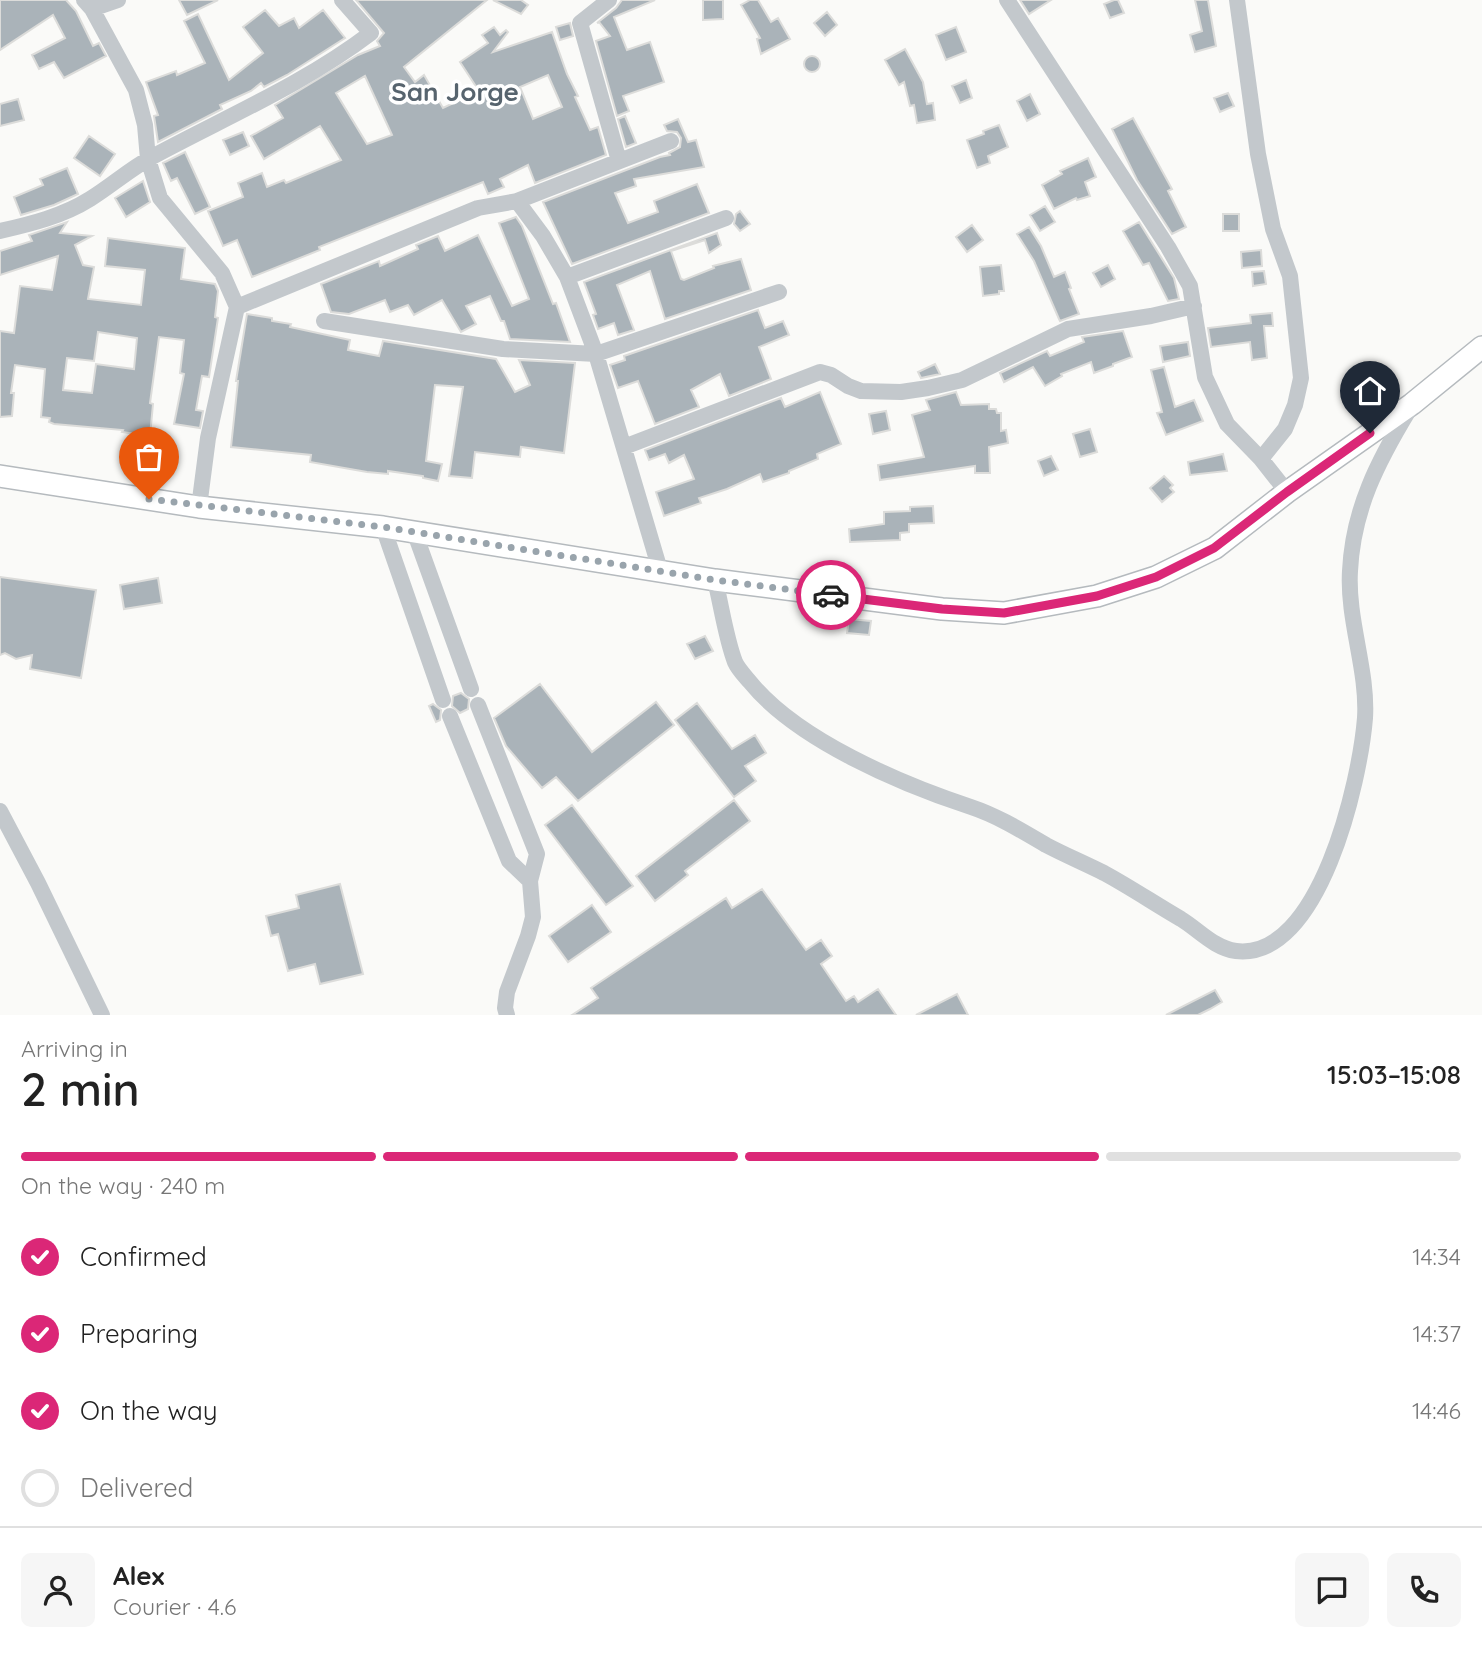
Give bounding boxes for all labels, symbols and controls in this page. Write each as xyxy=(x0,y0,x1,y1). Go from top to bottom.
district label: San Jorge xyxy=(391,75,519,108)
pin xyxy=(1340,361,1400,433)
icon: home xyxy=(1351,372,1389,410)
pin xyxy=(119,427,179,499)
icon: bag xyxy=(130,438,168,476)
courier xyxy=(796,560,866,630)
icon: car xyxy=(812,576,850,614)
text: Arriving in xyxy=(21,1034,128,1063)
text: 15:03–15:08 xyxy=(1327,1058,1461,1091)
text: 2 min xyxy=(21,1060,140,1118)
text: On the way · 240 m xyxy=(21,1171,225,1200)
icon: check xyxy=(21,1238,59,1276)
text: Confirmed xyxy=(80,1240,207,1273)
text: 14:34 xyxy=(1412,1242,1461,1271)
icon: check xyxy=(21,1315,59,1353)
text: Preparing xyxy=(80,1317,198,1350)
text: 14:37 xyxy=(1413,1319,1461,1348)
icon: check xyxy=(21,1392,59,1430)
text: On the way xyxy=(80,1394,218,1427)
text: 14:46 xyxy=(1412,1396,1461,1425)
text: Delivered xyxy=(80,1471,193,1504)
button: person xyxy=(21,1553,95,1627)
button: chat xyxy=(1295,1553,1369,1627)
button: phone xyxy=(1387,1553,1461,1627)
text: Alex xyxy=(113,1559,164,1592)
text: Courier · 4.6 xyxy=(113,1592,236,1621)

